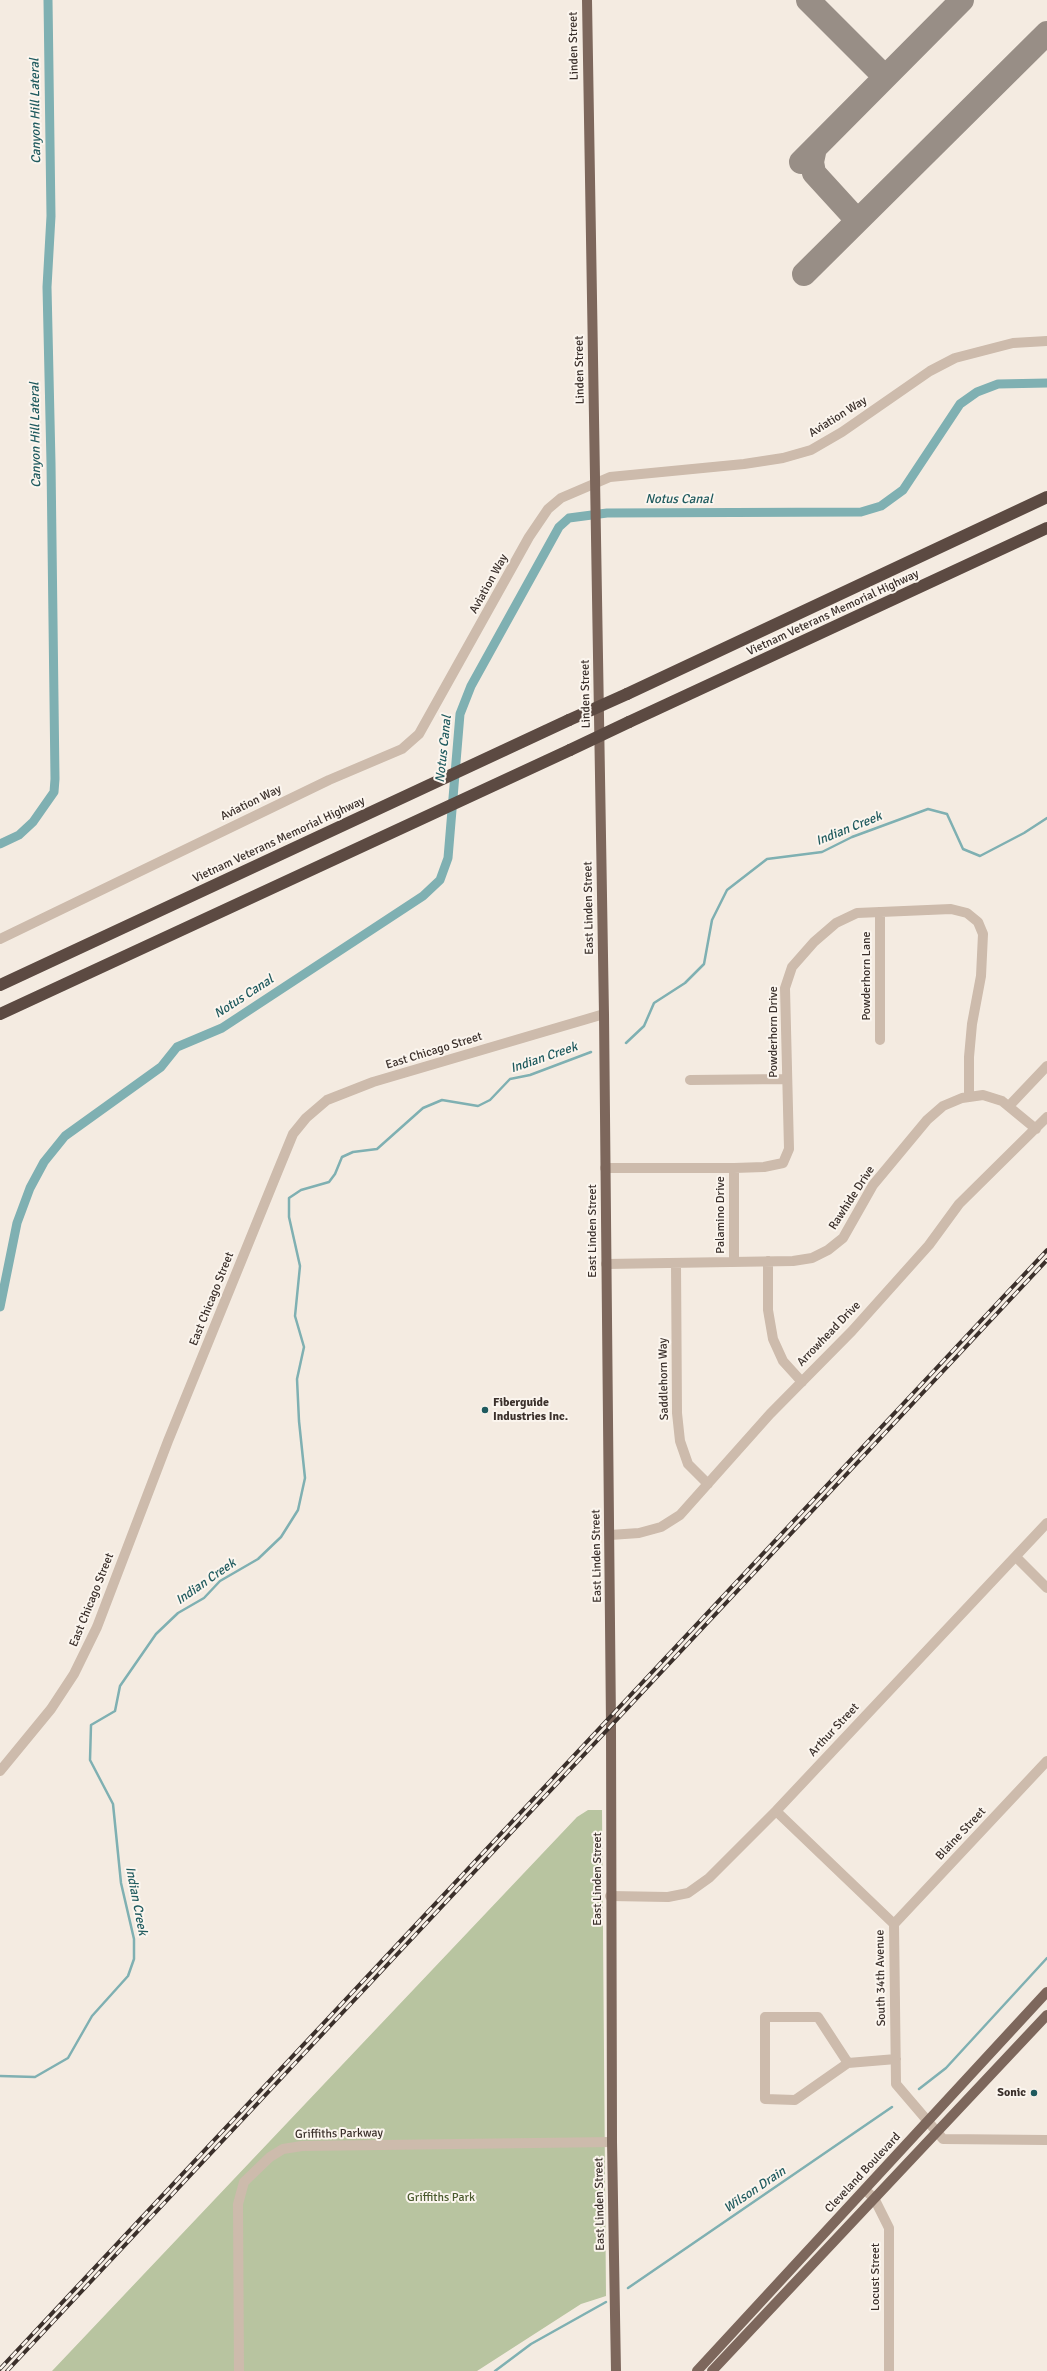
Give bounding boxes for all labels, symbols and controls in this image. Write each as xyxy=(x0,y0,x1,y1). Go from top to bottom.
street label: Linden Street xyxy=(566,12,582,80)
water label: Canyon Hill Lateral xyxy=(27,58,45,164)
street label: Linden Street xyxy=(572,336,588,404)
water label: Canyon Hill Lateral xyxy=(27,382,45,488)
street label: Aviation Way xyxy=(806,393,870,441)
water label: Notus Canal xyxy=(645,492,713,508)
street label: Aviation Way xyxy=(467,552,511,616)
street label: Vietnam Veterans Memorial Highway xyxy=(745,567,921,659)
street label: Linden Street xyxy=(578,660,594,728)
water label: Notus Canal xyxy=(433,715,455,783)
street label: Aviation Way xyxy=(218,782,284,824)
street label: Vietnam Veterans Memorial Highway xyxy=(191,794,367,886)
water label: Indian Creek xyxy=(814,809,884,849)
street label: East Linden Street xyxy=(581,861,597,955)
street label: Powderhorn Lane xyxy=(860,931,874,1021)
water label: Notus Canal xyxy=(211,972,277,1022)
street label: Powderhorn Drive xyxy=(767,986,781,1078)
street label: East Chicago Street xyxy=(384,1029,484,1073)
water label: Indian Creek xyxy=(508,1039,580,1077)
street label: Rawhide Drive xyxy=(826,1163,878,1233)
street label: Palamino Drive xyxy=(714,1176,728,1254)
street label: East Linden Street xyxy=(586,1184,600,1278)
street label: East Chicago Street xyxy=(187,1250,237,1348)
street label: Arrowhead Drive xyxy=(794,1298,864,1370)
street label: Saddlehorn Way xyxy=(656,1338,672,1420)
place label: Fiberguide Industries Inc. xyxy=(493,1396,568,1424)
marker: Fiberguide Industries Inc. xyxy=(480,1405,490,1415)
street label: East Linden Street xyxy=(589,1509,605,1603)
street label: East Chicago Street xyxy=(67,1551,117,1649)
water label: Indian Creek xyxy=(173,1556,239,1608)
street label: Arthur Street xyxy=(806,1700,862,1760)
street label: Blaine Street xyxy=(933,1805,989,1863)
street label: East Linden Street xyxy=(591,1832,605,1926)
water label: Indian Creek xyxy=(122,1865,150,1937)
street label: South 34th Avenue xyxy=(873,1930,889,2026)
place label: Sonic xyxy=(997,2086,1026,2100)
marker: Sonic xyxy=(1029,2088,1039,2098)
street label: Griffiths Parkway xyxy=(295,2126,383,2142)
street label: Cleveland Boulevard xyxy=(822,2130,904,2216)
street label: East Linden Street xyxy=(592,2157,608,2251)
water label: Wilson Drain xyxy=(721,2164,789,2216)
park label: Griffiths Park xyxy=(407,2191,475,2205)
street label: Locust Street xyxy=(869,2243,883,2311)

